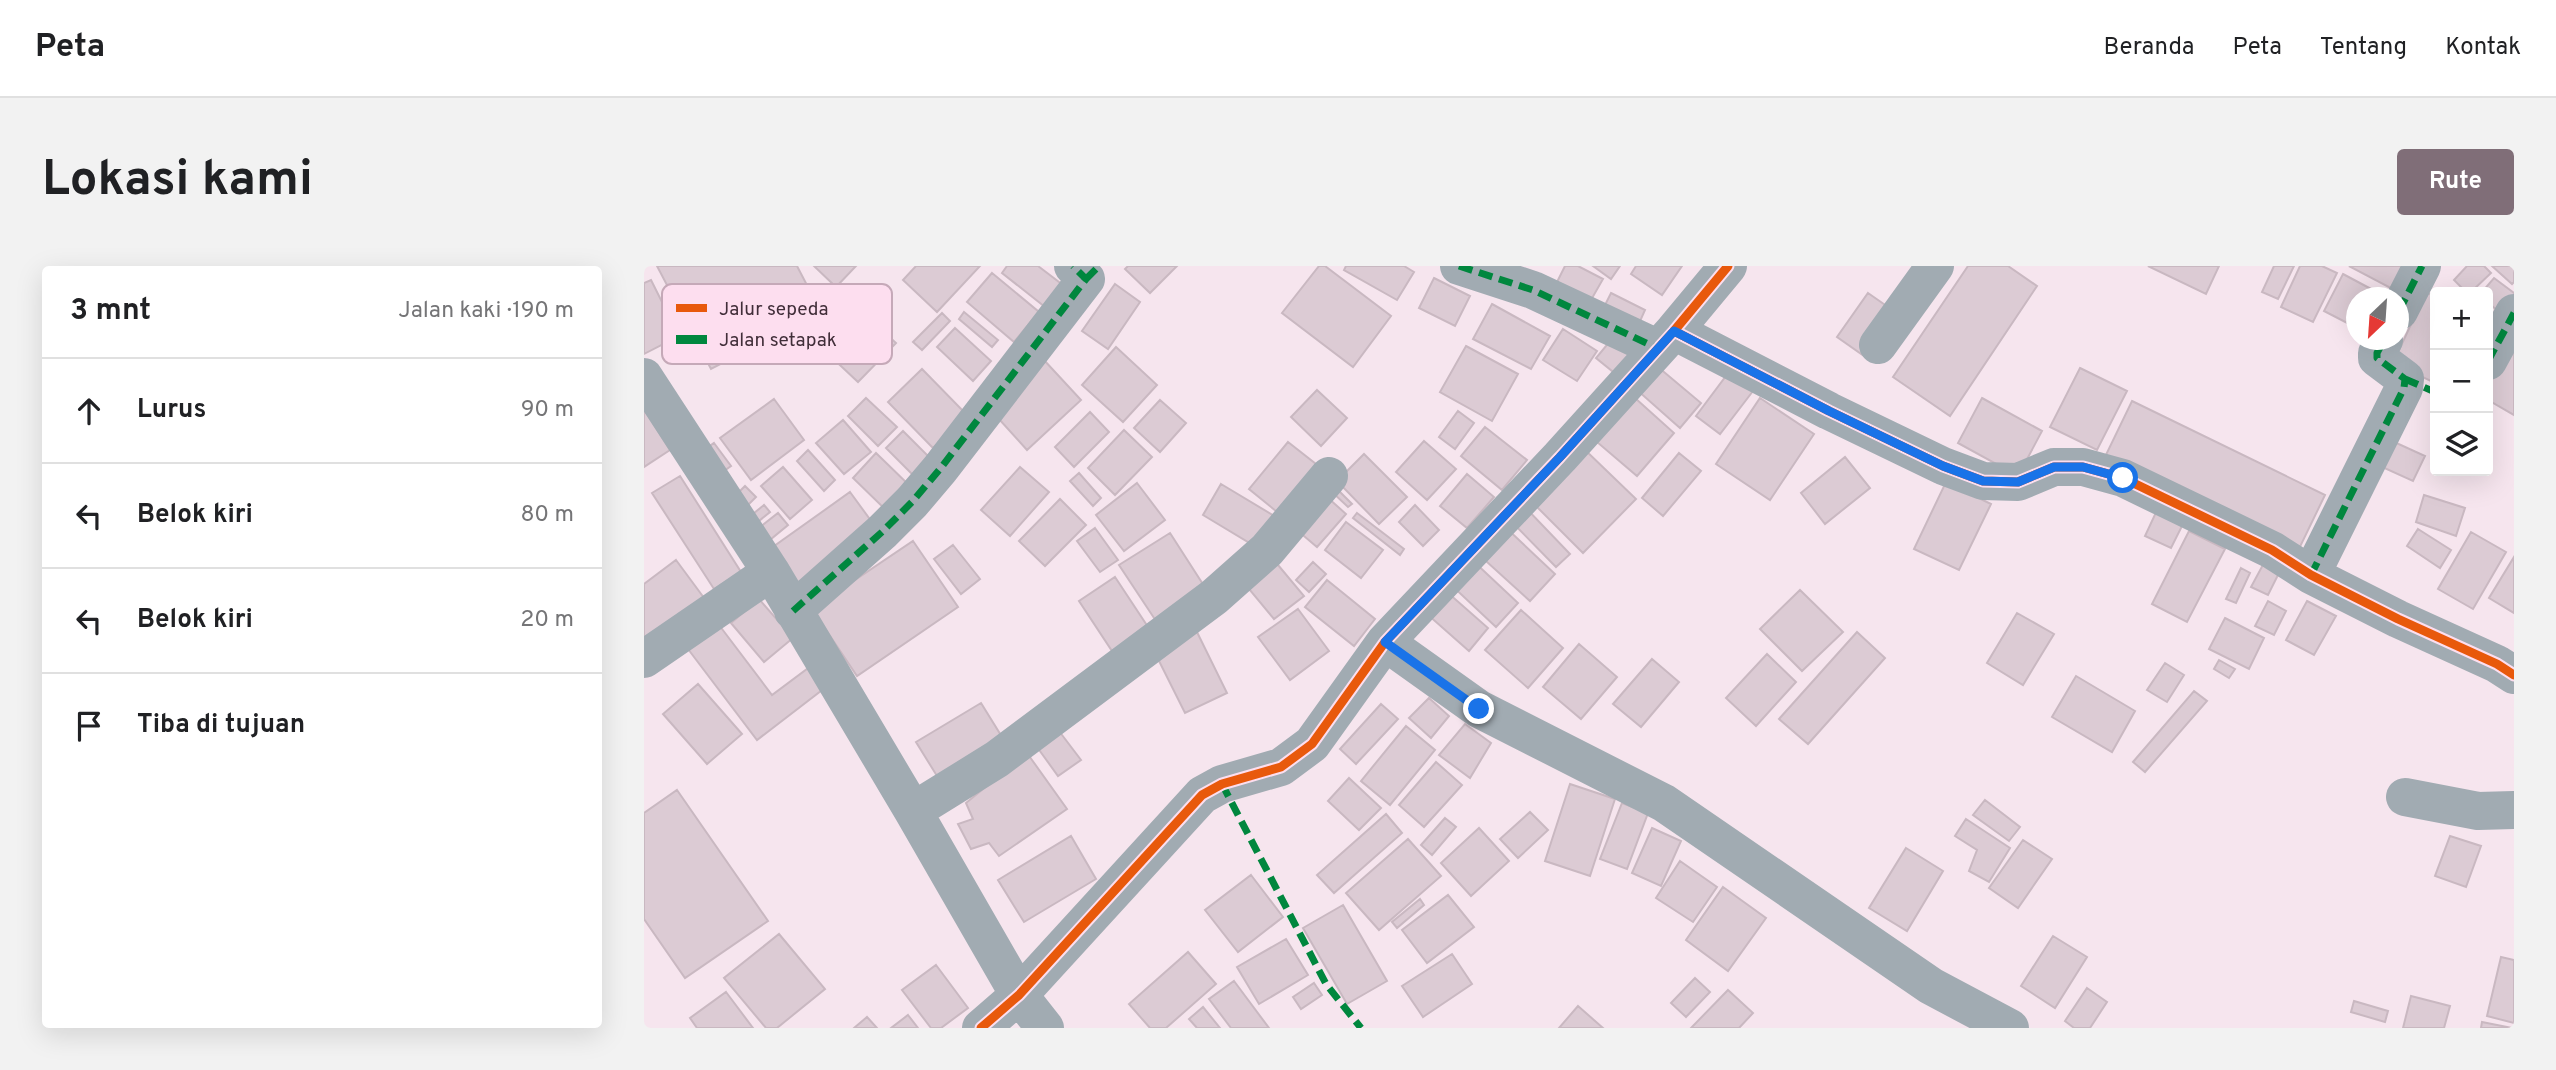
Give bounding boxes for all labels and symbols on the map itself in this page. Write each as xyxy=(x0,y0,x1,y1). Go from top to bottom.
legend xyxy=(662,284,892,364)
north arrow xyxy=(2346,287,2409,350)
text: Jalur sepeda xyxy=(719,298,828,322)
text: Jalan setapak xyxy=(719,329,837,353)
route start xyxy=(2107,462,2138,493)
route end xyxy=(1463,693,1494,724)

